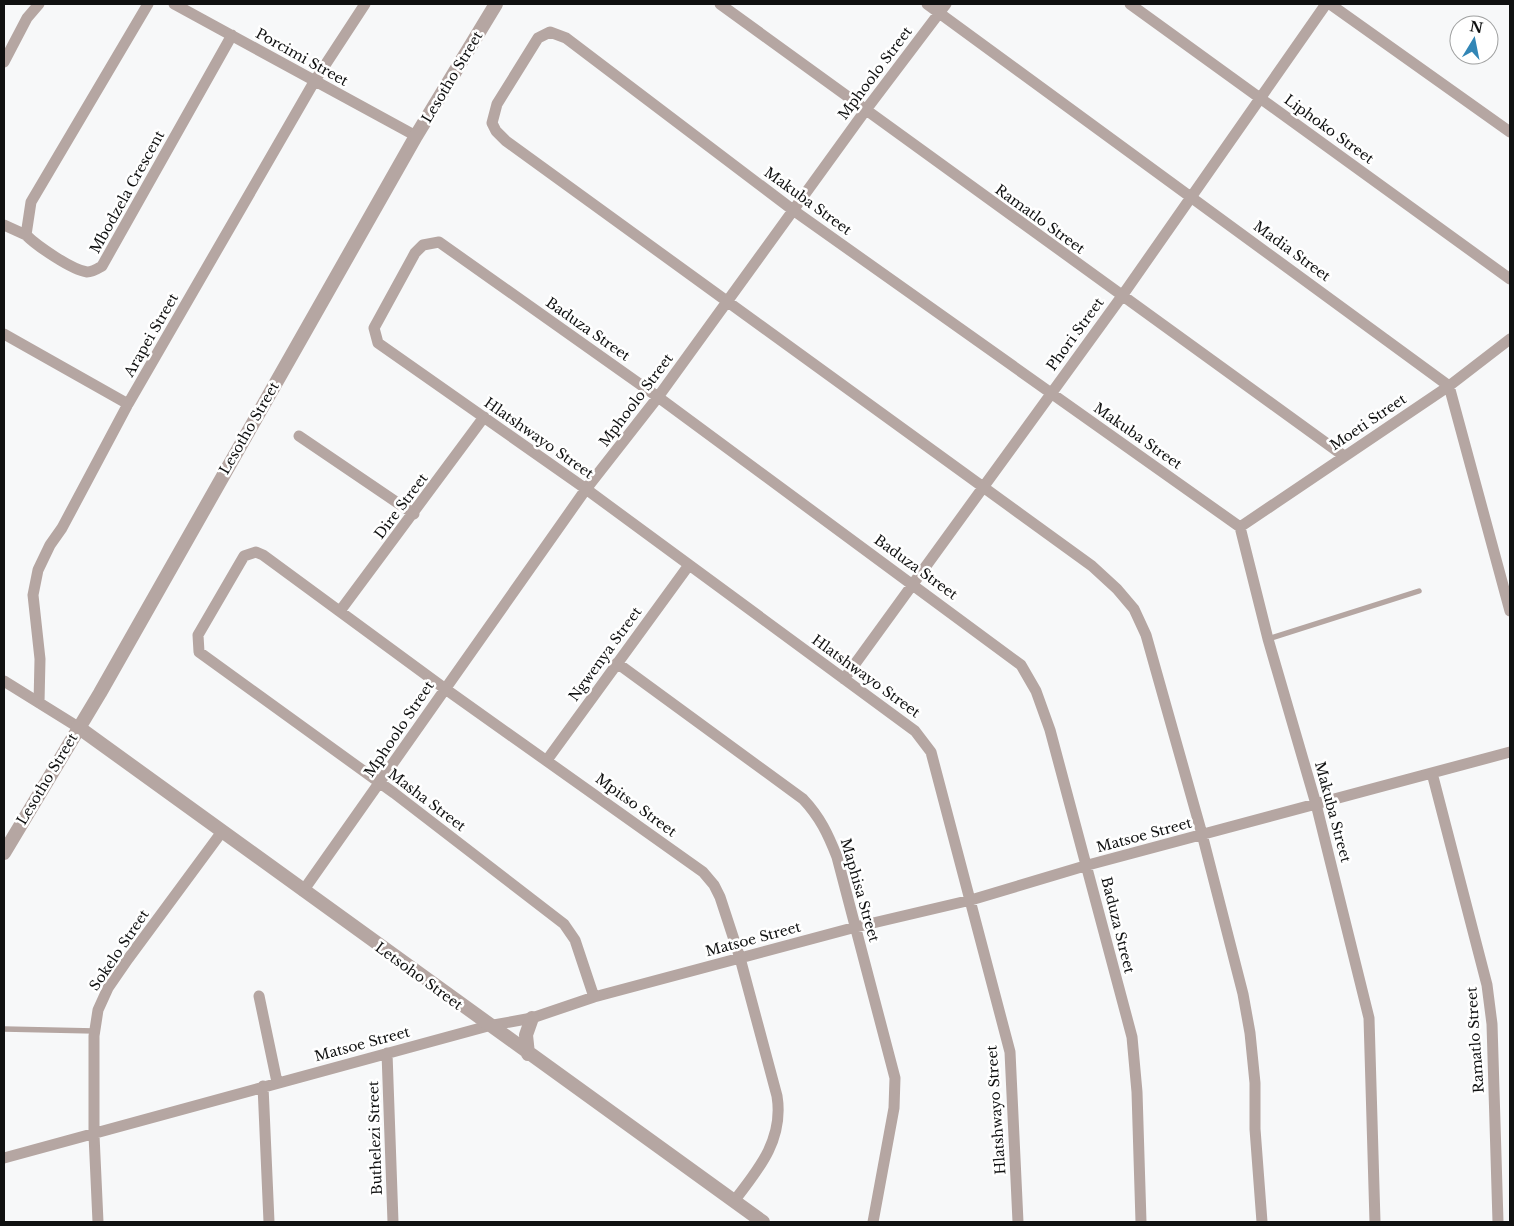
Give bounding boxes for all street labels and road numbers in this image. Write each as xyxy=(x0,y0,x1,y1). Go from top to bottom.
street label: Mphoolo Street xyxy=(834,22,916,123)
street label: Porcimi Street xyxy=(253,24,352,90)
street label: Lesotho Street xyxy=(418,27,487,126)
street label: Liphoko Street xyxy=(1281,90,1378,168)
street label: Mbodzela Crescent xyxy=(86,127,169,257)
street label: Makuba Street xyxy=(761,163,856,239)
street label: Ramatlo Street xyxy=(992,180,1089,258)
street label: Madia Street xyxy=(1250,217,1335,285)
street label: Arapei Street xyxy=(119,289,183,381)
street label: Baduza Street xyxy=(542,293,634,365)
street label: Phori Street xyxy=(1042,293,1108,374)
street label: Mphoolo Street xyxy=(595,349,677,450)
street label: Lesotho Street xyxy=(215,378,283,477)
street label: Moeti Street xyxy=(1326,389,1410,454)
street label: Hlatshwayo Street xyxy=(481,394,598,483)
street label: Makuba Street xyxy=(1090,399,1186,474)
street label: Dire Street xyxy=(370,469,432,542)
street label: Baduza Street xyxy=(871,531,962,604)
street label: Ngwenya Street xyxy=(565,603,646,705)
street label: Hlatshwayo Street xyxy=(808,631,924,722)
street label: Mphoolo Street xyxy=(360,677,438,781)
street label: Lesotho Street xyxy=(13,729,82,828)
street label: Makuba Street xyxy=(1311,759,1355,865)
street label: Masha Street xyxy=(385,765,470,836)
street label: Mpitso Street xyxy=(592,769,681,841)
street label: Matsoe Street xyxy=(1094,813,1194,856)
street label: Maphisa Street xyxy=(837,836,884,945)
street label: Baduza Street xyxy=(1097,875,1139,976)
street label: Sokelo Street xyxy=(85,905,153,994)
street label: Matsoe Street xyxy=(703,917,803,960)
street label: Letsoho Street xyxy=(372,938,467,1014)
street label: Ramatlo Street xyxy=(1462,985,1488,1094)
street label: Matsoe Street xyxy=(312,1022,412,1065)
street label: Hlatshwayo Street xyxy=(982,1044,1009,1175)
street label: Buthelezi Street xyxy=(364,1080,386,1195)

